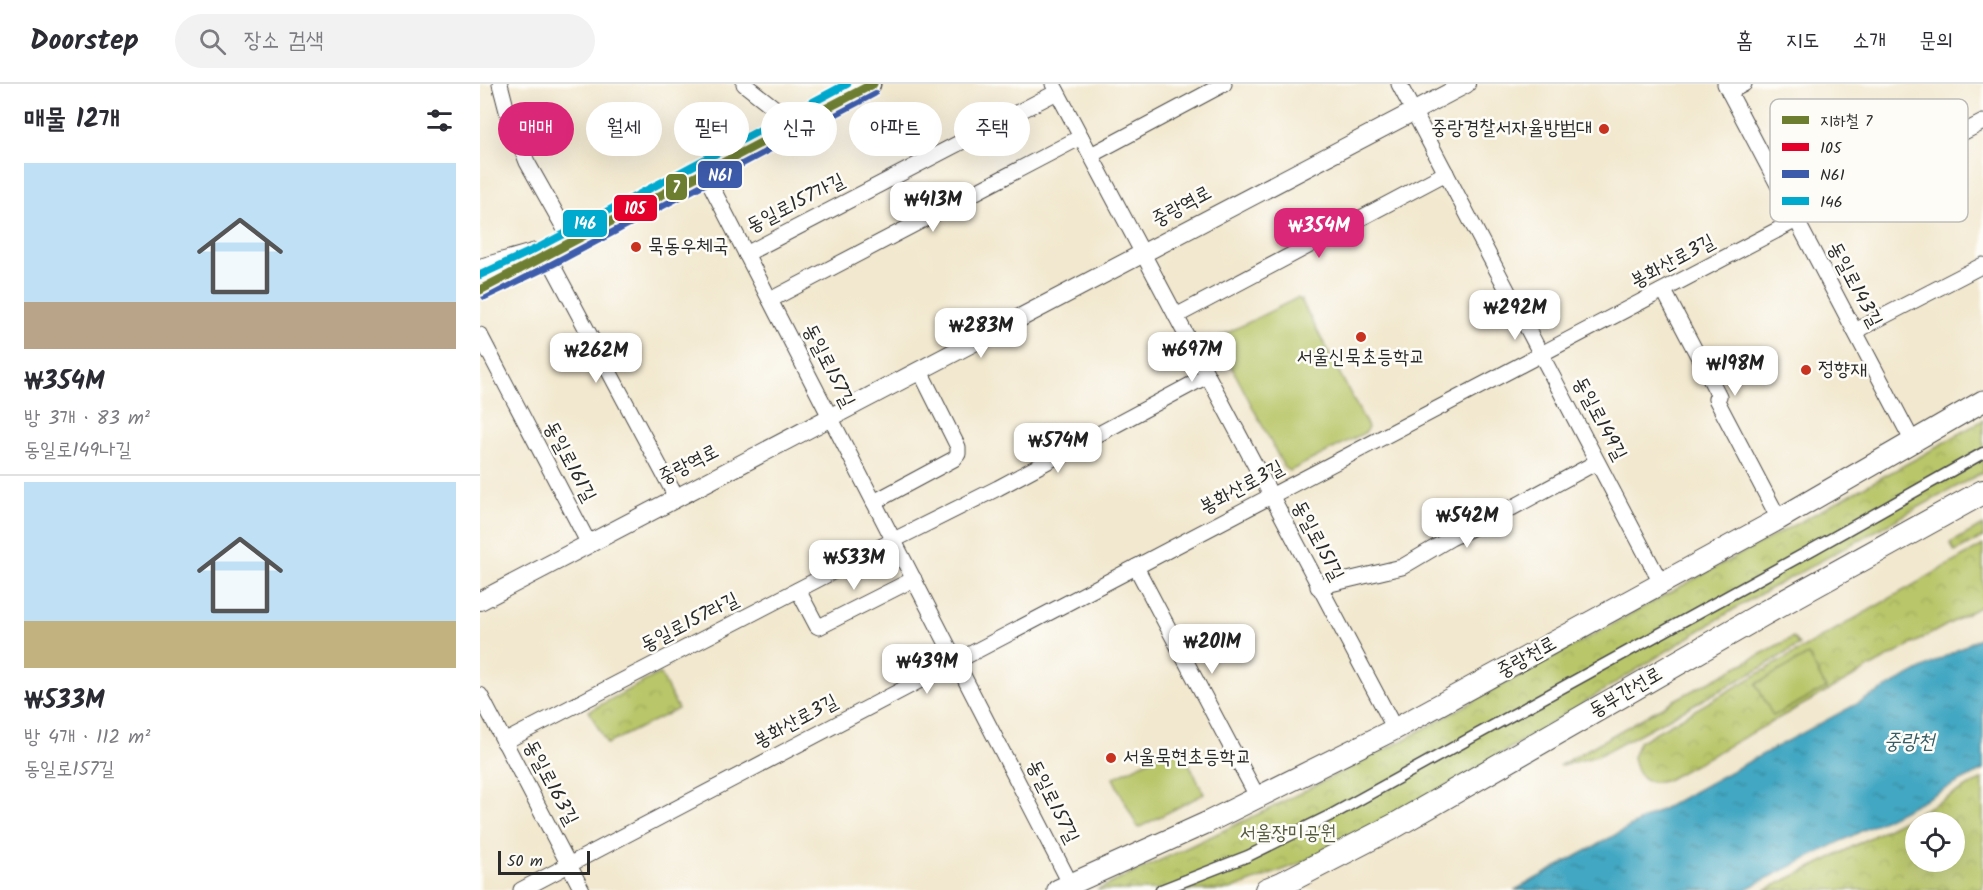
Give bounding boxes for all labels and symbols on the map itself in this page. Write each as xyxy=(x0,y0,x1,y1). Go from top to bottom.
legend xyxy=(1770,99,1968,222)
text: 지하철 7 xyxy=(1820,109,1873,134)
place label: 중랑경찰서자율방범대 xyxy=(1431,113,1592,145)
marker: 중랑경찰서자율방범대 xyxy=(1597,122,1611,136)
text: 105 xyxy=(1820,136,1843,161)
line badge: N61 xyxy=(697,160,743,189)
text: N61 xyxy=(1820,163,1845,188)
text: N61 xyxy=(708,164,732,189)
street label: 동일로157가길 xyxy=(741,166,851,242)
line badge: 7 xyxy=(665,173,688,201)
text: 7 xyxy=(672,176,680,201)
street label: 중랑역로 xyxy=(1146,178,1218,236)
pin: ₩413M xyxy=(891,182,975,233)
text: 146 xyxy=(1820,190,1843,215)
line badge: 105 xyxy=(613,194,658,222)
text: 105 xyxy=(624,197,647,222)
pin: ₩354M xyxy=(1277,208,1361,259)
line badge: 146 xyxy=(562,209,608,238)
text: 146 xyxy=(574,212,596,237)
street label: 봉화산로3길 xyxy=(1625,226,1721,298)
place label: 묵동우체국 xyxy=(648,231,728,263)
street label: 동일로143길 xyxy=(1818,236,1890,334)
marker: 묵동우체국 xyxy=(629,240,643,254)
pin: ₩292M xyxy=(1473,290,1557,341)
pin: ₩283M xyxy=(939,308,1023,359)
street label: 동일로157길 xyxy=(793,318,863,414)
marker: 서울신묵초등학교 xyxy=(1354,330,1368,344)
pin: ₩697M xyxy=(1150,332,1234,383)
pin: ₩262M xyxy=(554,333,638,384)
place label: 서울신묵초등학교 xyxy=(1297,342,1425,374)
pin: ₩198M xyxy=(1693,346,1777,397)
place label: 정향재 xyxy=(1818,354,1866,386)
marker: 정향재 xyxy=(1799,363,1813,377)
street label: 동일로149길 xyxy=(1563,371,1635,467)
street label: 동일로161길 xyxy=(534,416,604,508)
pin: ₩574M xyxy=(1016,423,1100,474)
street label: 중랑역로 xyxy=(653,436,725,494)
street label: 봉화산로3길 xyxy=(1194,452,1290,524)
street label: 동일로151길 xyxy=(1282,495,1352,587)
pin: ₩542M xyxy=(1425,498,1509,549)
pin: ₩533M xyxy=(812,540,896,591)
street label: 동일로157라길 xyxy=(635,585,745,661)
pin: ₩201M xyxy=(1170,624,1254,675)
street label: 중랑천로 xyxy=(1491,628,1563,688)
pin: ₩439M xyxy=(885,644,969,695)
street label: 동부간선로 xyxy=(1583,659,1669,727)
street label: 봉화산로3길 xyxy=(748,686,844,758)
water label: 중랑천 xyxy=(1884,726,1936,759)
street label: 동일로163길 xyxy=(514,734,586,832)
place label: 서울묵현초등학교 xyxy=(1123,742,1252,774)
marker: 서울묵현초등학교 xyxy=(1104,751,1118,765)
street label: 동일로157길 xyxy=(1017,754,1087,850)
park label: 서울장미공원 xyxy=(1240,818,1336,850)
scale bar xyxy=(498,848,590,876)

